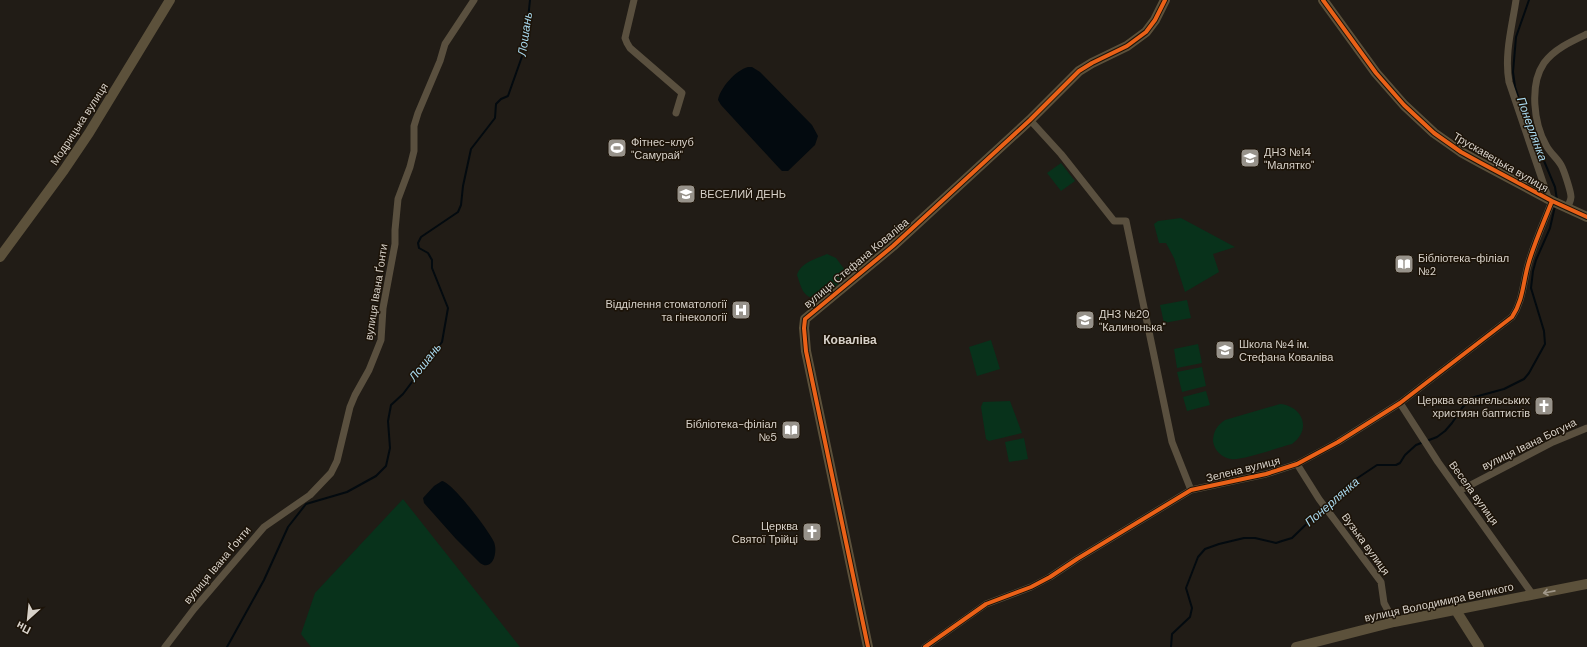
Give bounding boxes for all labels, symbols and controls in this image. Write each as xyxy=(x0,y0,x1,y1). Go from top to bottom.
water label: Лошань xyxy=(514,11,536,58)
street label: Модрицька вулиця xyxy=(47,80,111,168)
water label: Понерлянка xyxy=(1513,95,1551,164)
street label: Трускавецька вулиця xyxy=(1451,129,1551,195)
place label: Фітнес-клуб "Самурай" xyxy=(631,135,694,162)
sports icon: Фітнес-клуб "Самурай" xyxy=(606,137,628,159)
place label: ДНЗ №14 "Малятко" xyxy=(1264,145,1314,172)
school or university icon: ДНЗ №14 "Малятко" xyxy=(1239,147,1261,169)
school or university icon: ВЕСЕЛИЙ ДЕНЬ xyxy=(675,183,697,205)
place label: ВЕСЕЛИЙ ДЕНЬ xyxy=(700,187,786,201)
street label: вулиця Стефана Коваліва xyxy=(801,214,912,311)
street label: вулиця Івана Ґонти xyxy=(361,243,391,341)
place label: Бібліотека-філіал №2 xyxy=(1418,251,1509,278)
library icon: Бібліотека-філіал №2 xyxy=(1393,253,1415,275)
place label: Відділення стоматології та гінекології xyxy=(605,297,727,324)
hospital icon: Відділення стоматології та гінекології xyxy=(730,299,752,321)
place label: ДНЗ №20 "Калинонька" xyxy=(1099,307,1166,334)
school or university icon: ДНЗ №20 "Калинонька" xyxy=(1074,309,1096,331)
district label: Коваліва xyxy=(823,332,877,348)
place label: Школа №4 ім. Стефана Коваліва xyxy=(1239,337,1334,364)
school or university icon: Школа №4 ім. Стефана Коваліва xyxy=(1214,339,1236,361)
water label: Лошань xyxy=(404,340,445,385)
place label: Церква євангельських християн баптистів xyxy=(1417,393,1530,420)
church icon: Церква євангельських християн баптистів xyxy=(1533,395,1555,417)
street label: вулиця Івана Богуна xyxy=(1479,415,1579,473)
place label: Бібліотека-філіал №5 xyxy=(686,417,777,444)
library icon: Бібліотека-філіал №5 xyxy=(780,419,802,441)
street label: Зелена вулиця xyxy=(1205,453,1281,485)
street label: Весела вулиця xyxy=(1446,458,1502,528)
water label: Понерлянка xyxy=(1301,474,1363,530)
street label: Вузька вулиця xyxy=(1339,510,1393,578)
place label: Церква Святої Трійці xyxy=(732,519,799,546)
church icon: Церква Святої Трійці xyxy=(801,521,823,543)
street label: вулиця Івана Ґонти xyxy=(180,523,254,607)
street label: вулиця Володимира Великого xyxy=(1363,579,1515,625)
one-way arrow xyxy=(1543,588,1556,596)
north arrow xyxy=(8,599,48,639)
text: Пн xyxy=(14,618,33,637)

